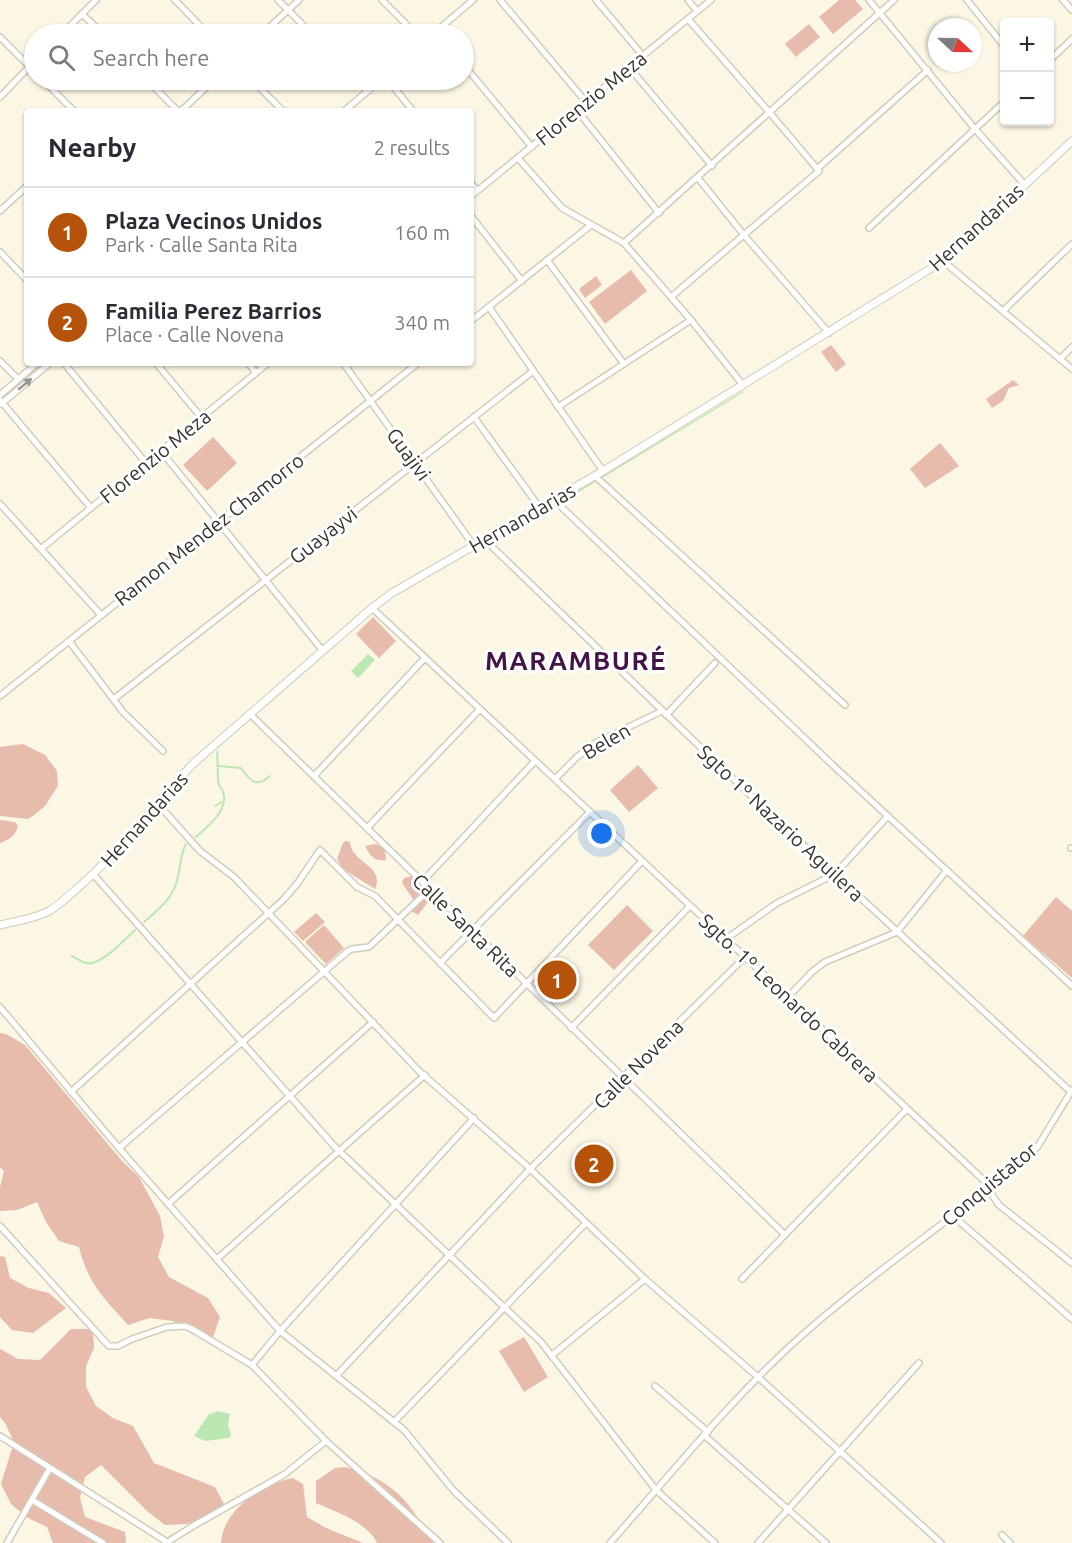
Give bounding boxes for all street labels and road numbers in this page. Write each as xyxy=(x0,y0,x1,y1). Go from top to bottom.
street label: Florenzio Meza xyxy=(531,46,651,150)
street label: Hernandarias xyxy=(924,179,1028,275)
street label: Florenzio Meza xyxy=(95,404,215,508)
street label: Guajivi xyxy=(382,423,436,485)
street label: Ramon Mendez Chamorro xyxy=(110,448,308,610)
street label: Hernandarias xyxy=(465,478,579,558)
street label: Guayayvi xyxy=(285,501,361,569)
street label: Belen xyxy=(578,718,634,764)
street label: Sgto 1º Nazario Aguilera xyxy=(693,740,869,906)
street label: Hernandarias xyxy=(96,767,192,871)
street label: Calle Santa Rita xyxy=(408,868,524,982)
street label: Sgto. 1º Leonardo Cabrera xyxy=(695,909,883,1087)
street label: Calle Novena xyxy=(588,1014,688,1114)
street label: Conquistator xyxy=(937,1137,1042,1230)

